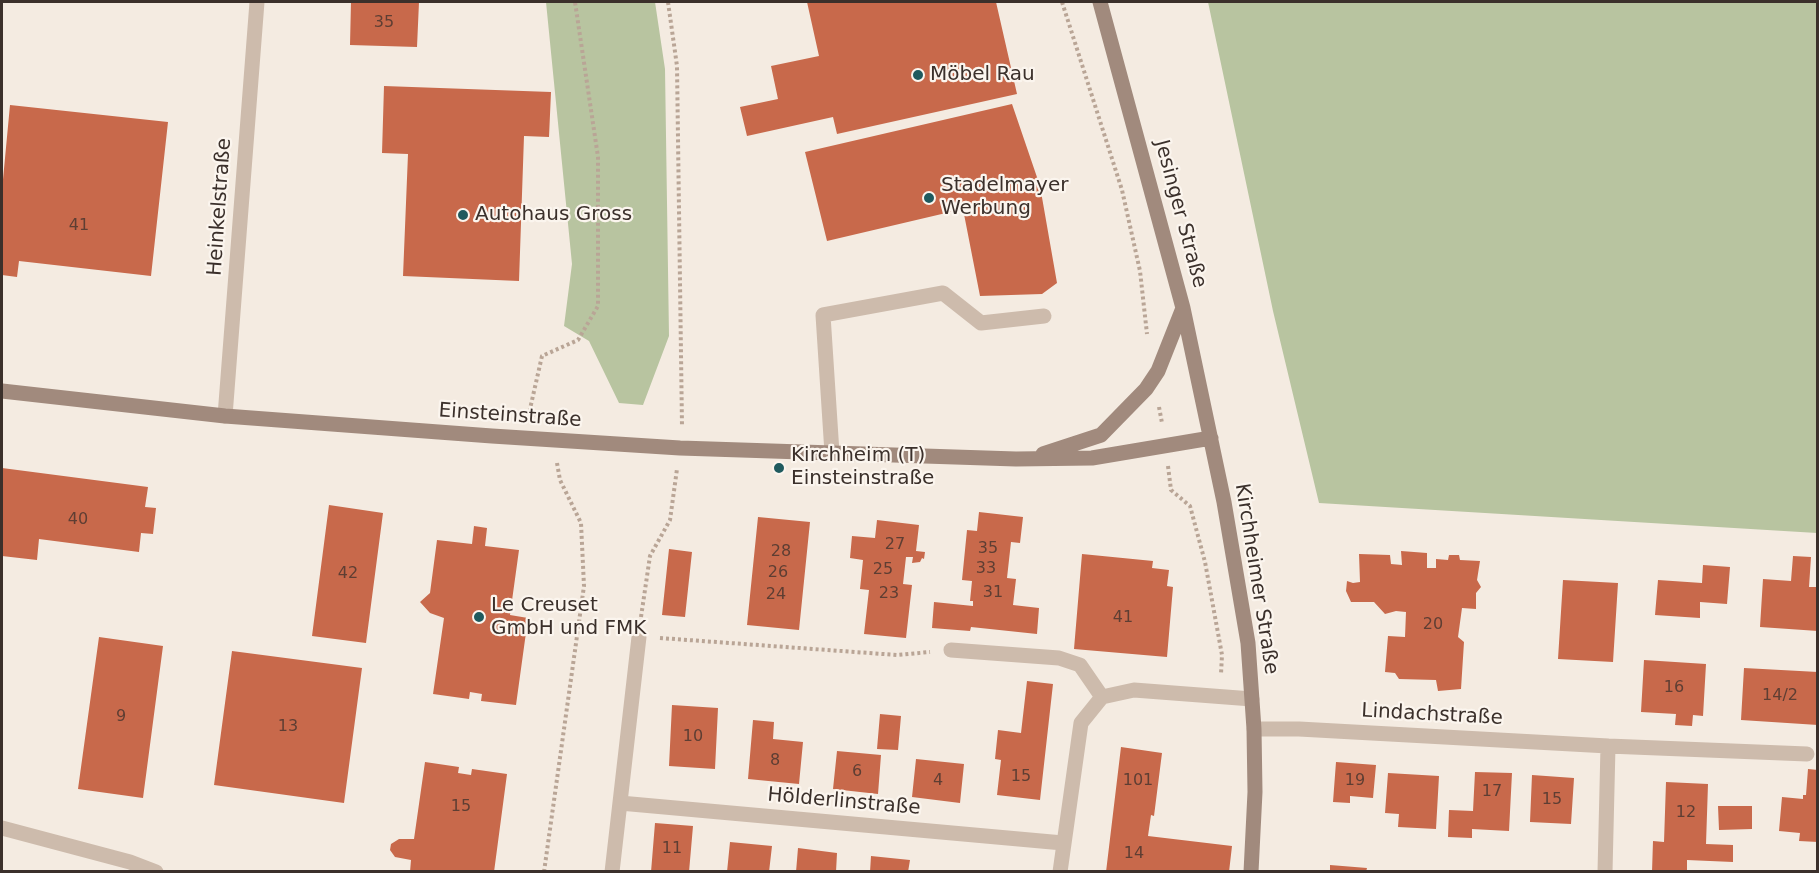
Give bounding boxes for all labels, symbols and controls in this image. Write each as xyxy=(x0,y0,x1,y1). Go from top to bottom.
house number: 35 xyxy=(374,13,394,33)
place label: Möbel Rau xyxy=(930,63,1035,87)
marker: Möbel Rau xyxy=(911,68,925,82)
street label: Heinkelstraße xyxy=(203,137,237,277)
street label: Jesinger Straße xyxy=(1149,137,1211,291)
place label: Stadelmayer Werbung xyxy=(941,174,1068,221)
marker: Stadelmayer Werbung xyxy=(922,191,936,205)
place label: Autohaus Gross xyxy=(475,203,632,227)
marker: Autohaus Gross xyxy=(456,208,470,222)
house number: 41 xyxy=(69,216,89,236)
street label: Einsteinstraße xyxy=(438,399,582,433)
place label: Kirchheim (T) Einsteinstraße xyxy=(791,444,934,491)
marker: Kirchheim (T) Einsteinstraße xyxy=(772,461,786,475)
street label: Kirchheimer Straße xyxy=(1229,482,1283,676)
house number: 40 xyxy=(68,510,88,530)
house number: 27 xyxy=(885,535,905,555)
house number: 35 xyxy=(978,539,998,559)
house number: 28 xyxy=(771,542,791,562)
house number: 33 xyxy=(976,559,996,579)
house number: 25 xyxy=(873,560,893,580)
house number: 26 xyxy=(768,563,788,583)
house number: 42 xyxy=(338,564,358,584)
house number: 31 xyxy=(983,583,1003,603)
house number: 23 xyxy=(879,584,899,604)
house number: 24 xyxy=(766,585,786,605)
place label: Le Creuset GmbH und FMK xyxy=(491,594,646,641)
house number: 41 xyxy=(1113,608,1133,628)
marker: Le Creuset GmbH und FMK xyxy=(472,610,486,624)
house number: 20 xyxy=(1423,615,1443,635)
house number: 16 xyxy=(1664,678,1684,698)
house number: 14/2 xyxy=(1762,686,1798,706)
street label: Lindachstraße xyxy=(1361,699,1503,731)
house number: 9 xyxy=(116,707,126,727)
house number: 13 xyxy=(278,717,298,737)
house number: 10 xyxy=(683,727,703,747)
house number: 8 xyxy=(770,751,780,771)
house number: 6 xyxy=(852,762,862,782)
house number: 15 xyxy=(1011,767,1031,787)
house number: 4 xyxy=(933,771,943,791)
house number: 101 xyxy=(1123,771,1153,791)
house number: 19 xyxy=(1345,771,1365,791)
house number: 17 xyxy=(1482,782,1502,802)
street label: Hölderlinstraße xyxy=(767,783,921,821)
house number: 15 xyxy=(1542,790,1562,810)
house number: 15 xyxy=(451,797,471,817)
house number: 12 xyxy=(1676,803,1696,823)
house number: 11 xyxy=(662,839,682,859)
house number: 14 xyxy=(1124,844,1144,864)

